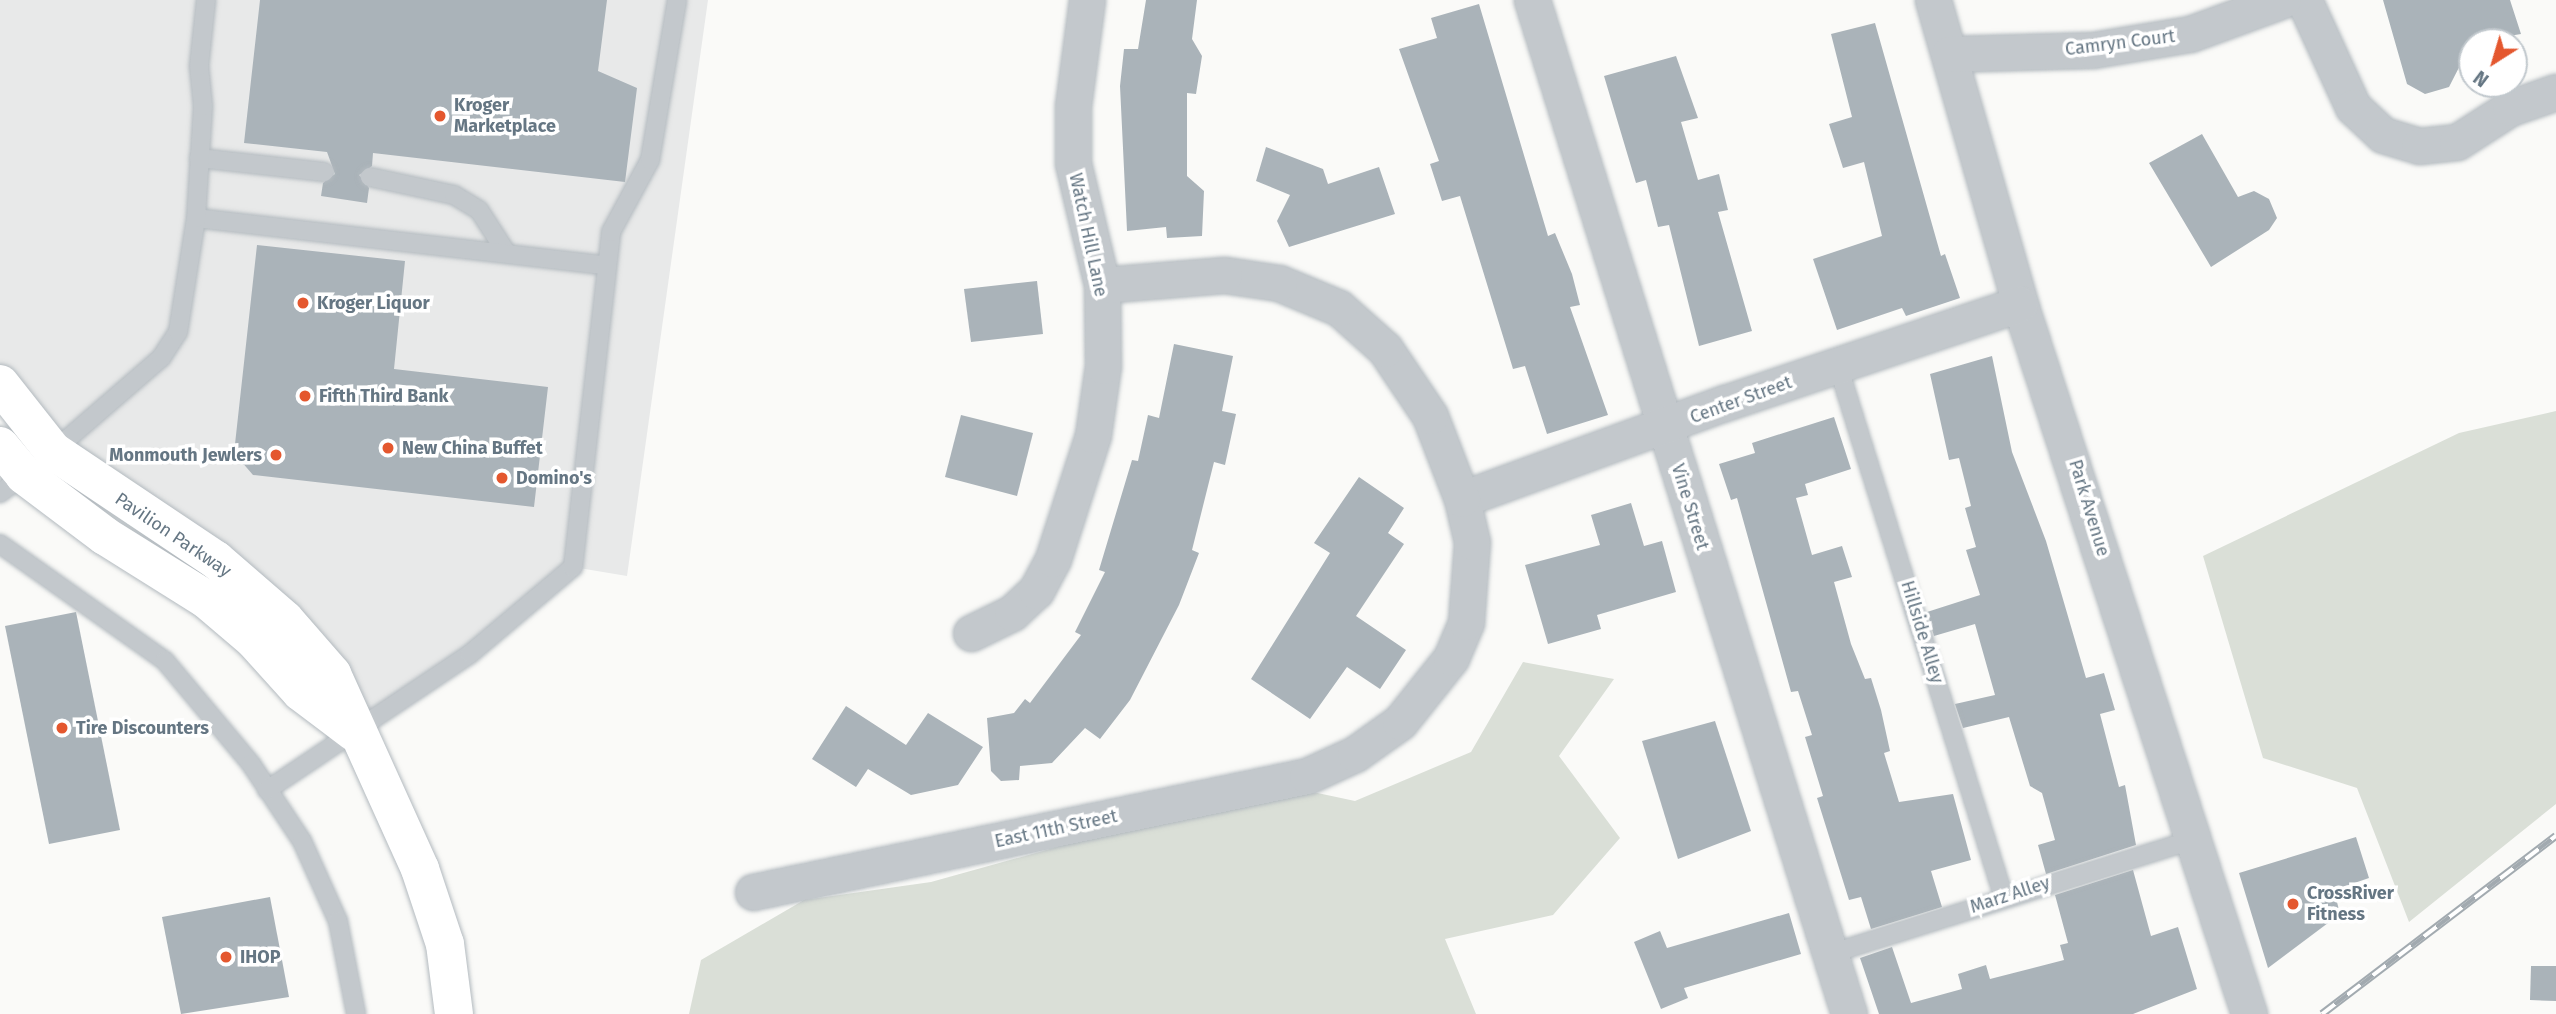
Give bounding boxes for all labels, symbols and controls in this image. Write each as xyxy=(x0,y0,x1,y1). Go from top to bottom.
street label: Camryn Court xyxy=(2064,26,2176,60)
north arrow xyxy=(2458,28,2528,98)
text: N xyxy=(2469,66,2493,92)
place label: Kroger Marketplace xyxy=(454,95,556,138)
marker: Kroger Marketplace xyxy=(432,108,448,124)
street label: Watch Hill Lane xyxy=(1064,171,1112,299)
place label: Kroger Liquor xyxy=(317,292,430,314)
marker: Kroger Liquor xyxy=(295,295,311,311)
street label: Center Street xyxy=(1687,372,1795,428)
place label: Fifth Third Bank xyxy=(319,385,449,407)
marker: Fifth Third Bank xyxy=(297,388,313,404)
place label: New China Buffet xyxy=(402,437,543,459)
marker: New China Buffet xyxy=(380,440,396,456)
place label: Monmouth Jewlers xyxy=(109,444,262,466)
marker: Monmouth Jewlers xyxy=(268,447,284,463)
street label: Park Avenue xyxy=(2064,457,2114,559)
street label: Vine Street xyxy=(1667,461,1713,553)
place label: Domino's xyxy=(516,467,592,489)
marker: Domino's xyxy=(494,470,510,486)
street label: Pavilion Parkway xyxy=(111,488,235,582)
street label: Hillside Alley xyxy=(1896,578,1948,686)
place label: Tire Discounters xyxy=(76,717,209,739)
marker: Tire Discounters xyxy=(54,720,70,736)
street label: East 11th Street xyxy=(993,805,1119,853)
street label: Marz Alley xyxy=(1967,872,2053,918)
place label: CrossRiver Fitness xyxy=(2307,883,2394,926)
marker: CrossRiver Fitness xyxy=(2285,896,2301,912)
place label: IHOP xyxy=(240,946,280,968)
marker: IHOP xyxy=(218,949,234,965)

